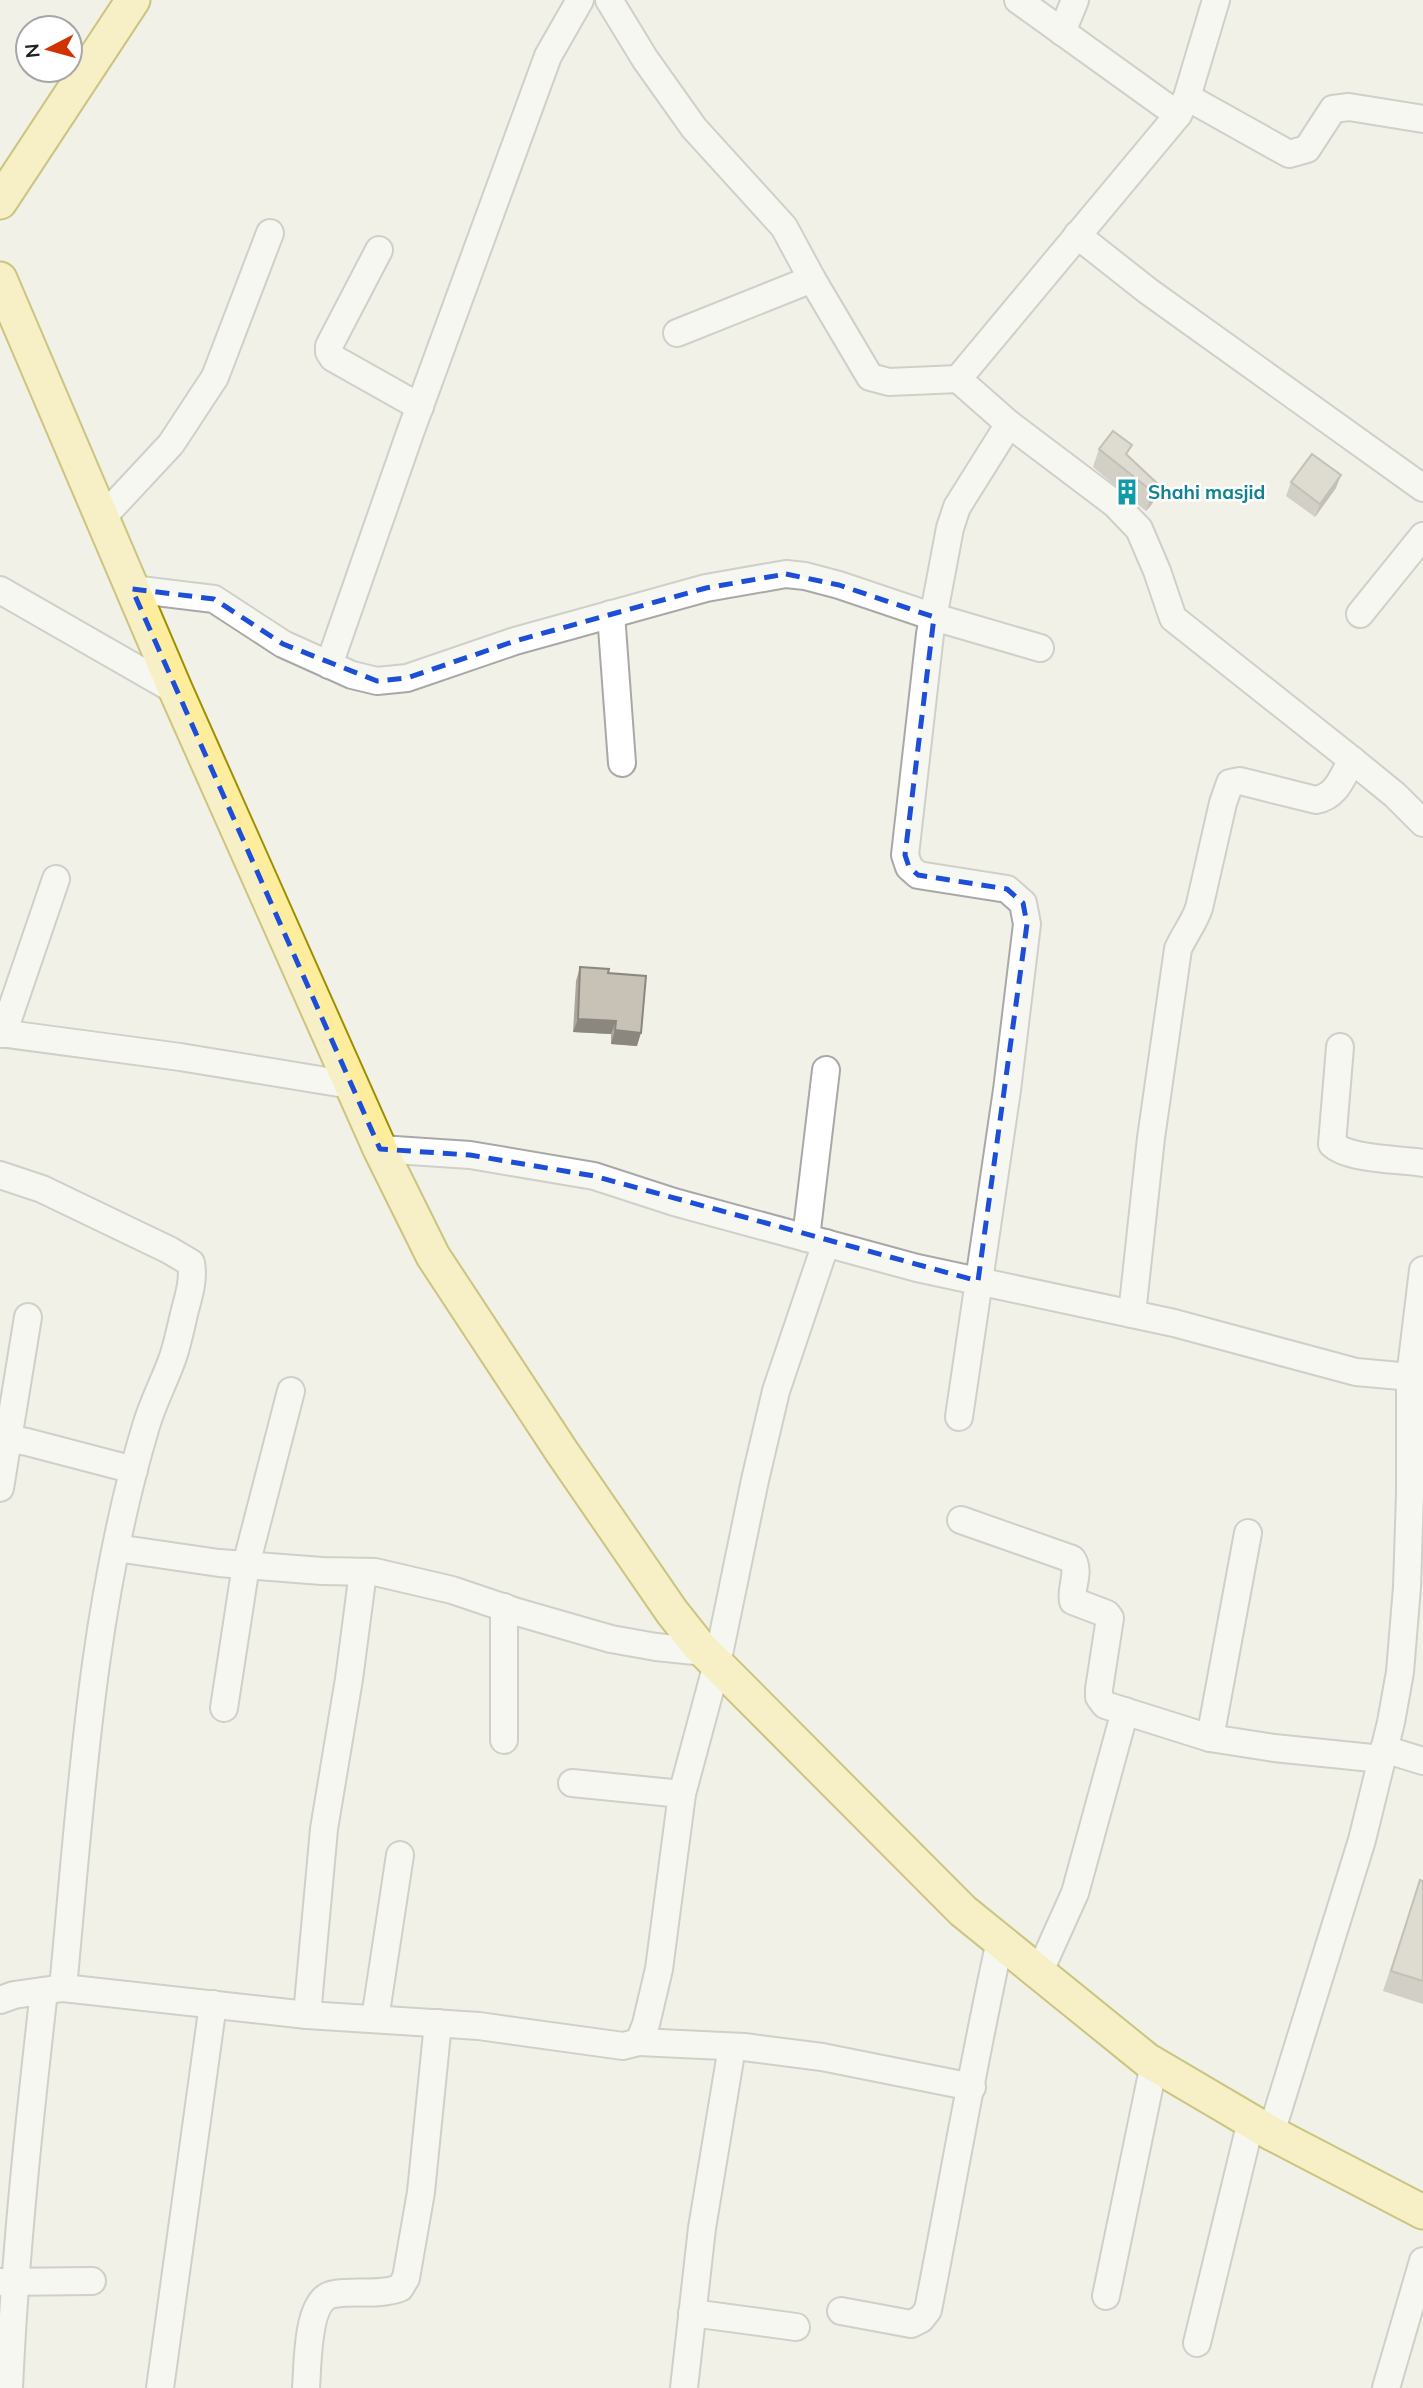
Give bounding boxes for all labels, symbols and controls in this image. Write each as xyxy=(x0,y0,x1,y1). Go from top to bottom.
north arrow xyxy=(14,14,84,84)
text: N xyxy=(19,42,45,59)
building icon: Shahi masjid xyxy=(1112,477,1142,507)
place label: Shahi masjid xyxy=(1148,480,1265,504)

